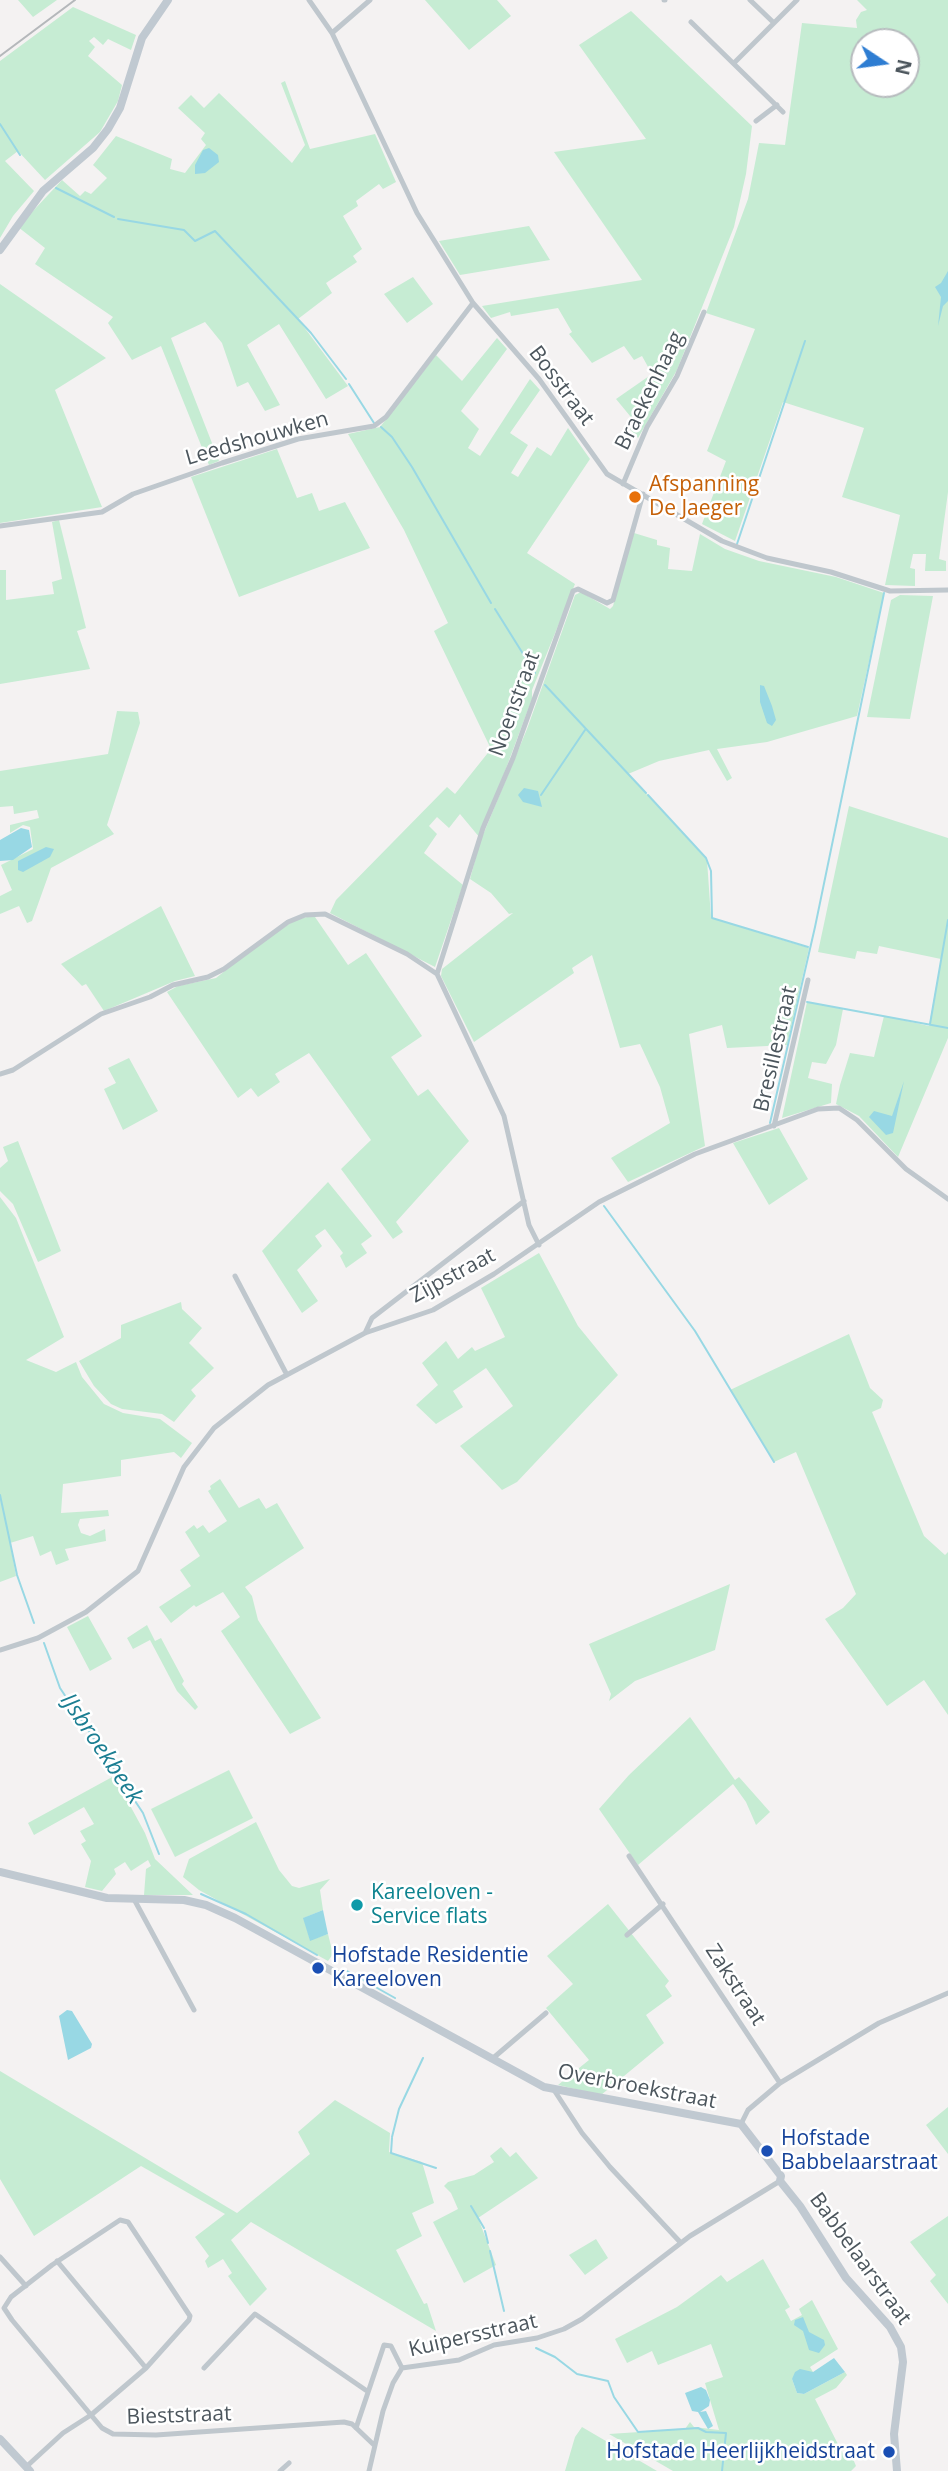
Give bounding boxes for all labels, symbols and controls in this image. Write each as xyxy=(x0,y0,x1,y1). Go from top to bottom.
north arrow xyxy=(850,28,920,98)
text: N xyxy=(889,57,918,78)
street label: Braekenhaag xyxy=(610,328,690,454)
street label: Bosstraat xyxy=(523,341,599,431)
street label: Leedshouwken xyxy=(183,407,331,471)
place label: Afspanning De Jaeger xyxy=(649,472,759,522)
marker: Afspanning De Jaeger xyxy=(627,489,643,505)
street label: Noenstraat xyxy=(484,648,546,760)
street label: Bresillestraat xyxy=(749,984,803,1114)
street label: Zijpstraat xyxy=(406,1243,500,1309)
water label: IJsbroekbeek xyxy=(54,1688,148,1810)
place label: Kareeloven - Service flats xyxy=(371,1880,493,1930)
marker: Kareeloven - Service flats xyxy=(349,1897,365,1913)
street label: Zakstraat xyxy=(699,1940,771,2030)
place label: Hofstade Residentie Kareeloven xyxy=(332,1943,529,1993)
marker: Hofstade Residentie Kareeloven xyxy=(310,1960,326,1976)
street label: Overbroekstraat xyxy=(556,2059,718,2115)
place label: Hofstade Babbelaarstraat xyxy=(781,2126,938,2176)
marker: Hofstade Babbelaarstraat xyxy=(759,2143,775,2159)
street label: Babbelaarstraat xyxy=(804,2188,916,2330)
street label: Kuipersstraat xyxy=(406,2309,540,2363)
street label: Bieststraat xyxy=(126,2402,232,2430)
place label: Hofstade Heerlijkheidstraat xyxy=(606,2439,875,2465)
marker: Hofstade Heerlijkheidstraat xyxy=(881,2444,897,2460)

